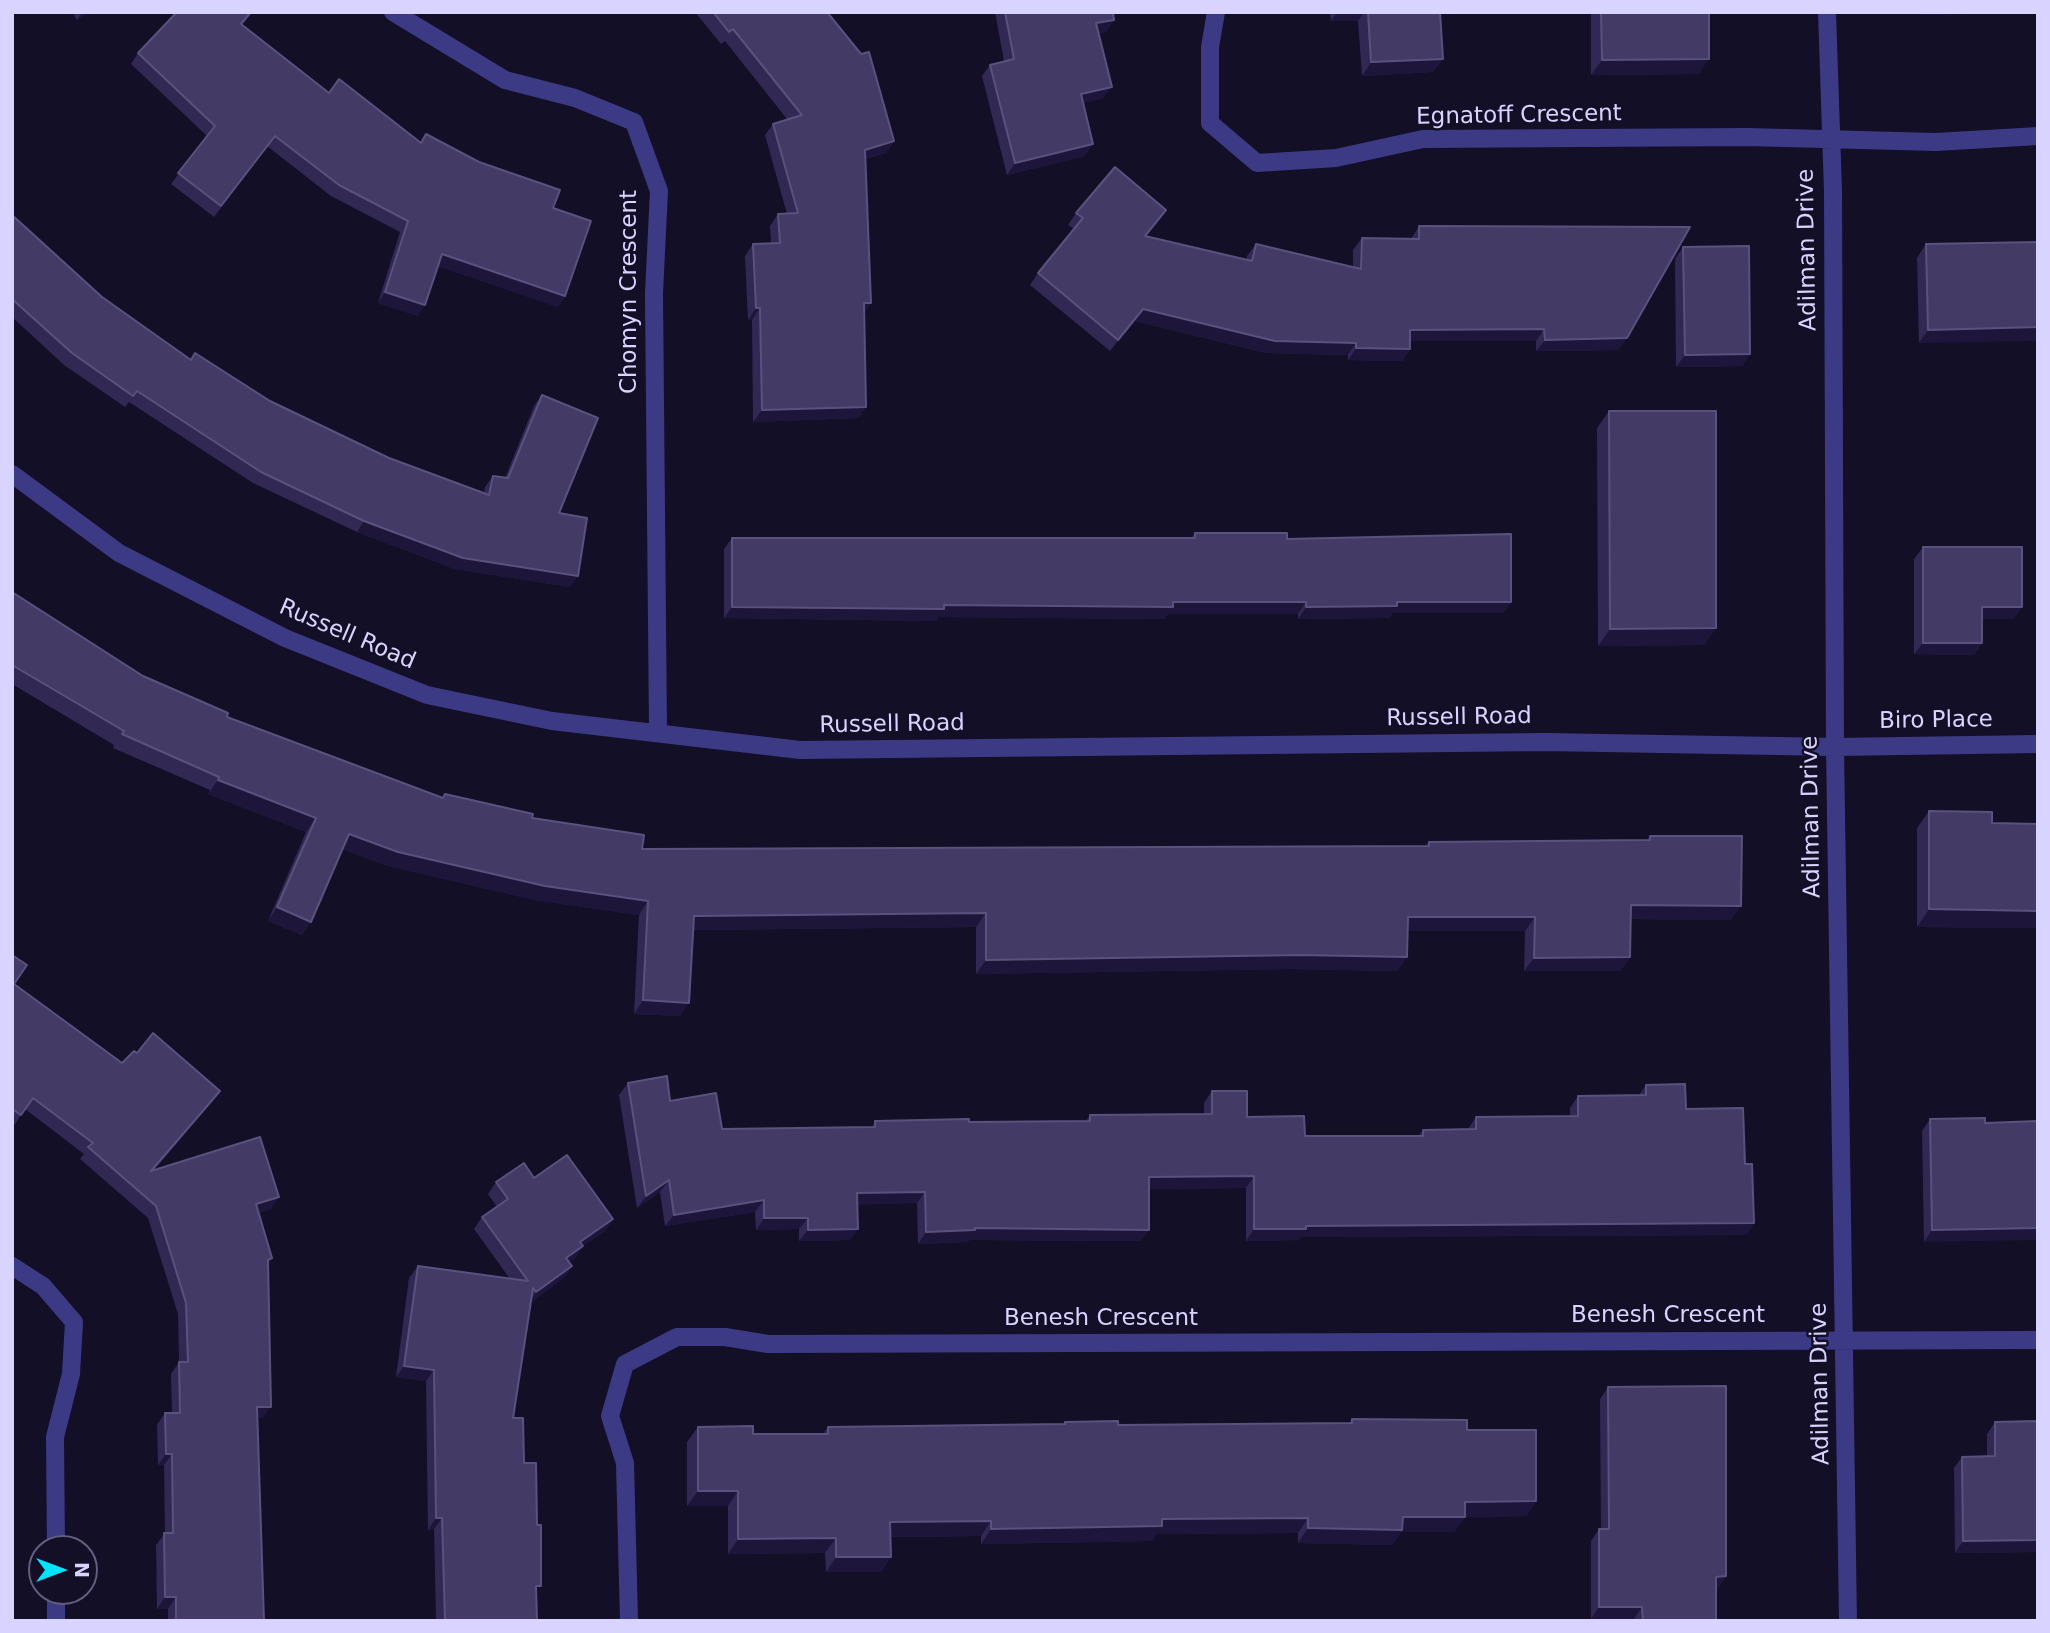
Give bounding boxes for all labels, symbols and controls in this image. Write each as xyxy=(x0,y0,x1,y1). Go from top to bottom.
street label: Egnatoff Crescent xyxy=(1416,100,1622,132)
street label: Adilman Drive xyxy=(1793,169,1823,331)
street label: Chomyn Crescent xyxy=(616,190,644,394)
street label: Russell Road xyxy=(275,594,419,676)
street label: Russell Road xyxy=(1386,703,1532,733)
street label: Biro Place xyxy=(1879,706,1993,736)
street label: Russell Road xyxy=(819,710,965,740)
street label: Adilman Drive xyxy=(1797,736,1827,898)
street label: Benesh Crescent xyxy=(1571,1302,1765,1330)
street label: Adilman Drive xyxy=(1806,1303,1836,1465)
street label: Benesh Crescent xyxy=(1004,1305,1198,1333)
north arrow xyxy=(28,1535,98,1605)
text: N xyxy=(71,1562,93,1578)

